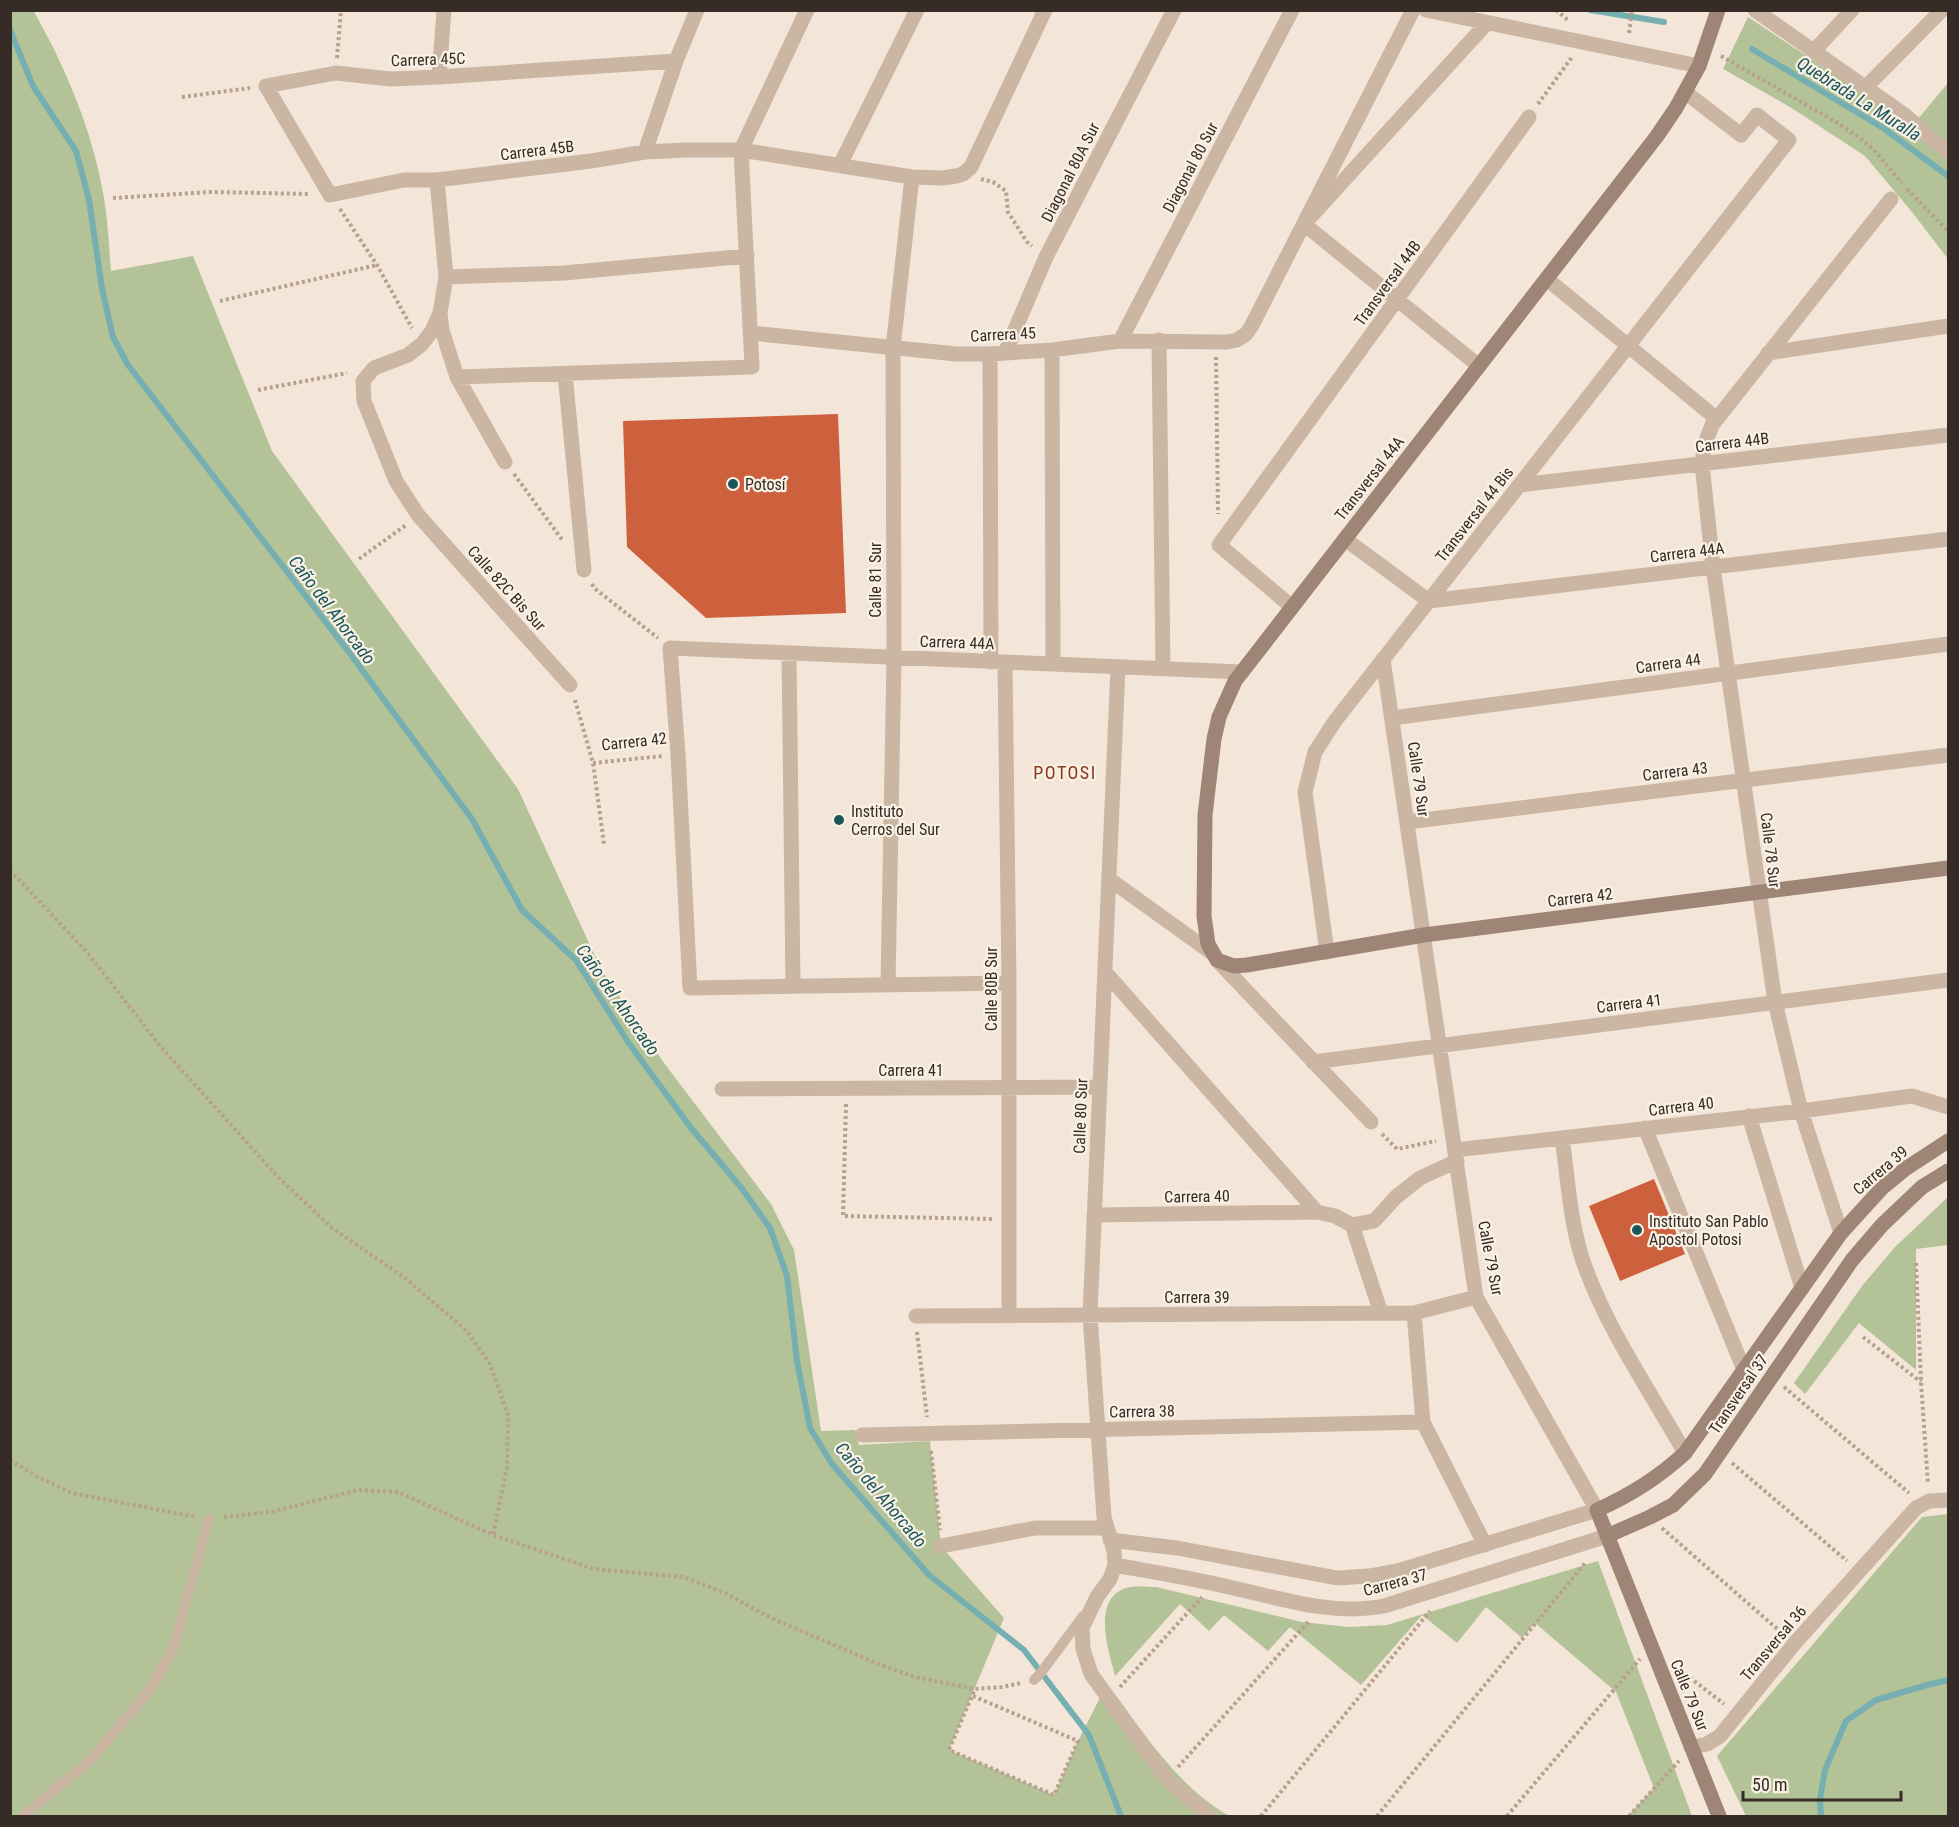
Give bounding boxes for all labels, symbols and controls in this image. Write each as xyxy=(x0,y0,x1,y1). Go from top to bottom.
street label: Carrera 45C xyxy=(390,49,466,70)
water label: Quebrada La Muralla xyxy=(1793,52,1925,145)
street label: Diagonal 80A Sur xyxy=(1037,119,1104,225)
street label: Diagonal 80 Sur xyxy=(1159,119,1222,216)
street label: Carrera 45B xyxy=(499,137,575,164)
street label: Transversal 44B xyxy=(1350,237,1425,330)
street label: Carrera 45 xyxy=(970,323,1036,346)
street label: Carrera 44B xyxy=(1694,429,1770,456)
street label: Transversal 44A xyxy=(1331,432,1408,524)
street label: Transversal 44 Bis xyxy=(1431,463,1517,566)
place label: Potosí xyxy=(745,475,787,494)
marker: Potosí xyxy=(726,477,740,491)
street label: Carrera 44A xyxy=(1649,539,1725,566)
street label: Calle 82C Bis Sur xyxy=(463,542,550,635)
street label: Calle 81 Sur xyxy=(866,542,885,618)
water label: Caño del Ahorcado xyxy=(285,551,380,668)
street label: Carrera 44A xyxy=(919,632,995,653)
street label: Carrera 44 xyxy=(1634,650,1702,677)
street label: Carrera 42 xyxy=(600,729,668,754)
street label: Calle 79 Sur xyxy=(1404,740,1433,818)
street label: Carrera 43 xyxy=(1641,758,1709,785)
district label: POTOSI xyxy=(1033,762,1097,783)
place label: Instituto Cerros del Sur xyxy=(851,802,940,839)
street label: Calle 78 Sur xyxy=(1756,811,1785,889)
marker: Instituto Cerros del Sur xyxy=(832,813,846,827)
street label: Carrera 42 xyxy=(1546,884,1614,911)
water label: Caño del Ahorcado xyxy=(572,940,665,1059)
street label: Calle 80B Sur xyxy=(982,947,1001,1031)
street label: Carrera 41 xyxy=(1595,990,1663,1017)
street label: Carrera 41 xyxy=(878,1061,944,1080)
street label: Calle 80 Sur xyxy=(1070,1078,1091,1154)
street label: Carrera 40 xyxy=(1647,1093,1715,1120)
street label: Carrera 39 xyxy=(1849,1142,1912,1199)
street label: Carrera 40 xyxy=(1164,1186,1230,1207)
place label: Instituto San Pablo Apostol Potosi xyxy=(1649,1212,1769,1249)
street label: Calle 79 Sur xyxy=(1474,1219,1507,1297)
marker: Instituto San Pablo Apostol Potosi xyxy=(1630,1223,1644,1237)
street label: Carrera 39 xyxy=(1164,1288,1230,1307)
street label: Transversal 37 xyxy=(1705,1351,1772,1438)
street label: Carrera 38 xyxy=(1109,1401,1175,1422)
water label: Caño del Ahorcado xyxy=(831,1438,931,1552)
street label: Carrera 37 xyxy=(1361,1565,1429,1600)
street label: Transversal 36 xyxy=(1736,1602,1810,1685)
street label: Calle 79 Sur xyxy=(1667,1657,1713,1734)
scale bar xyxy=(1743,1764,1900,1802)
text: 50 m xyxy=(1752,1774,1787,1795)

